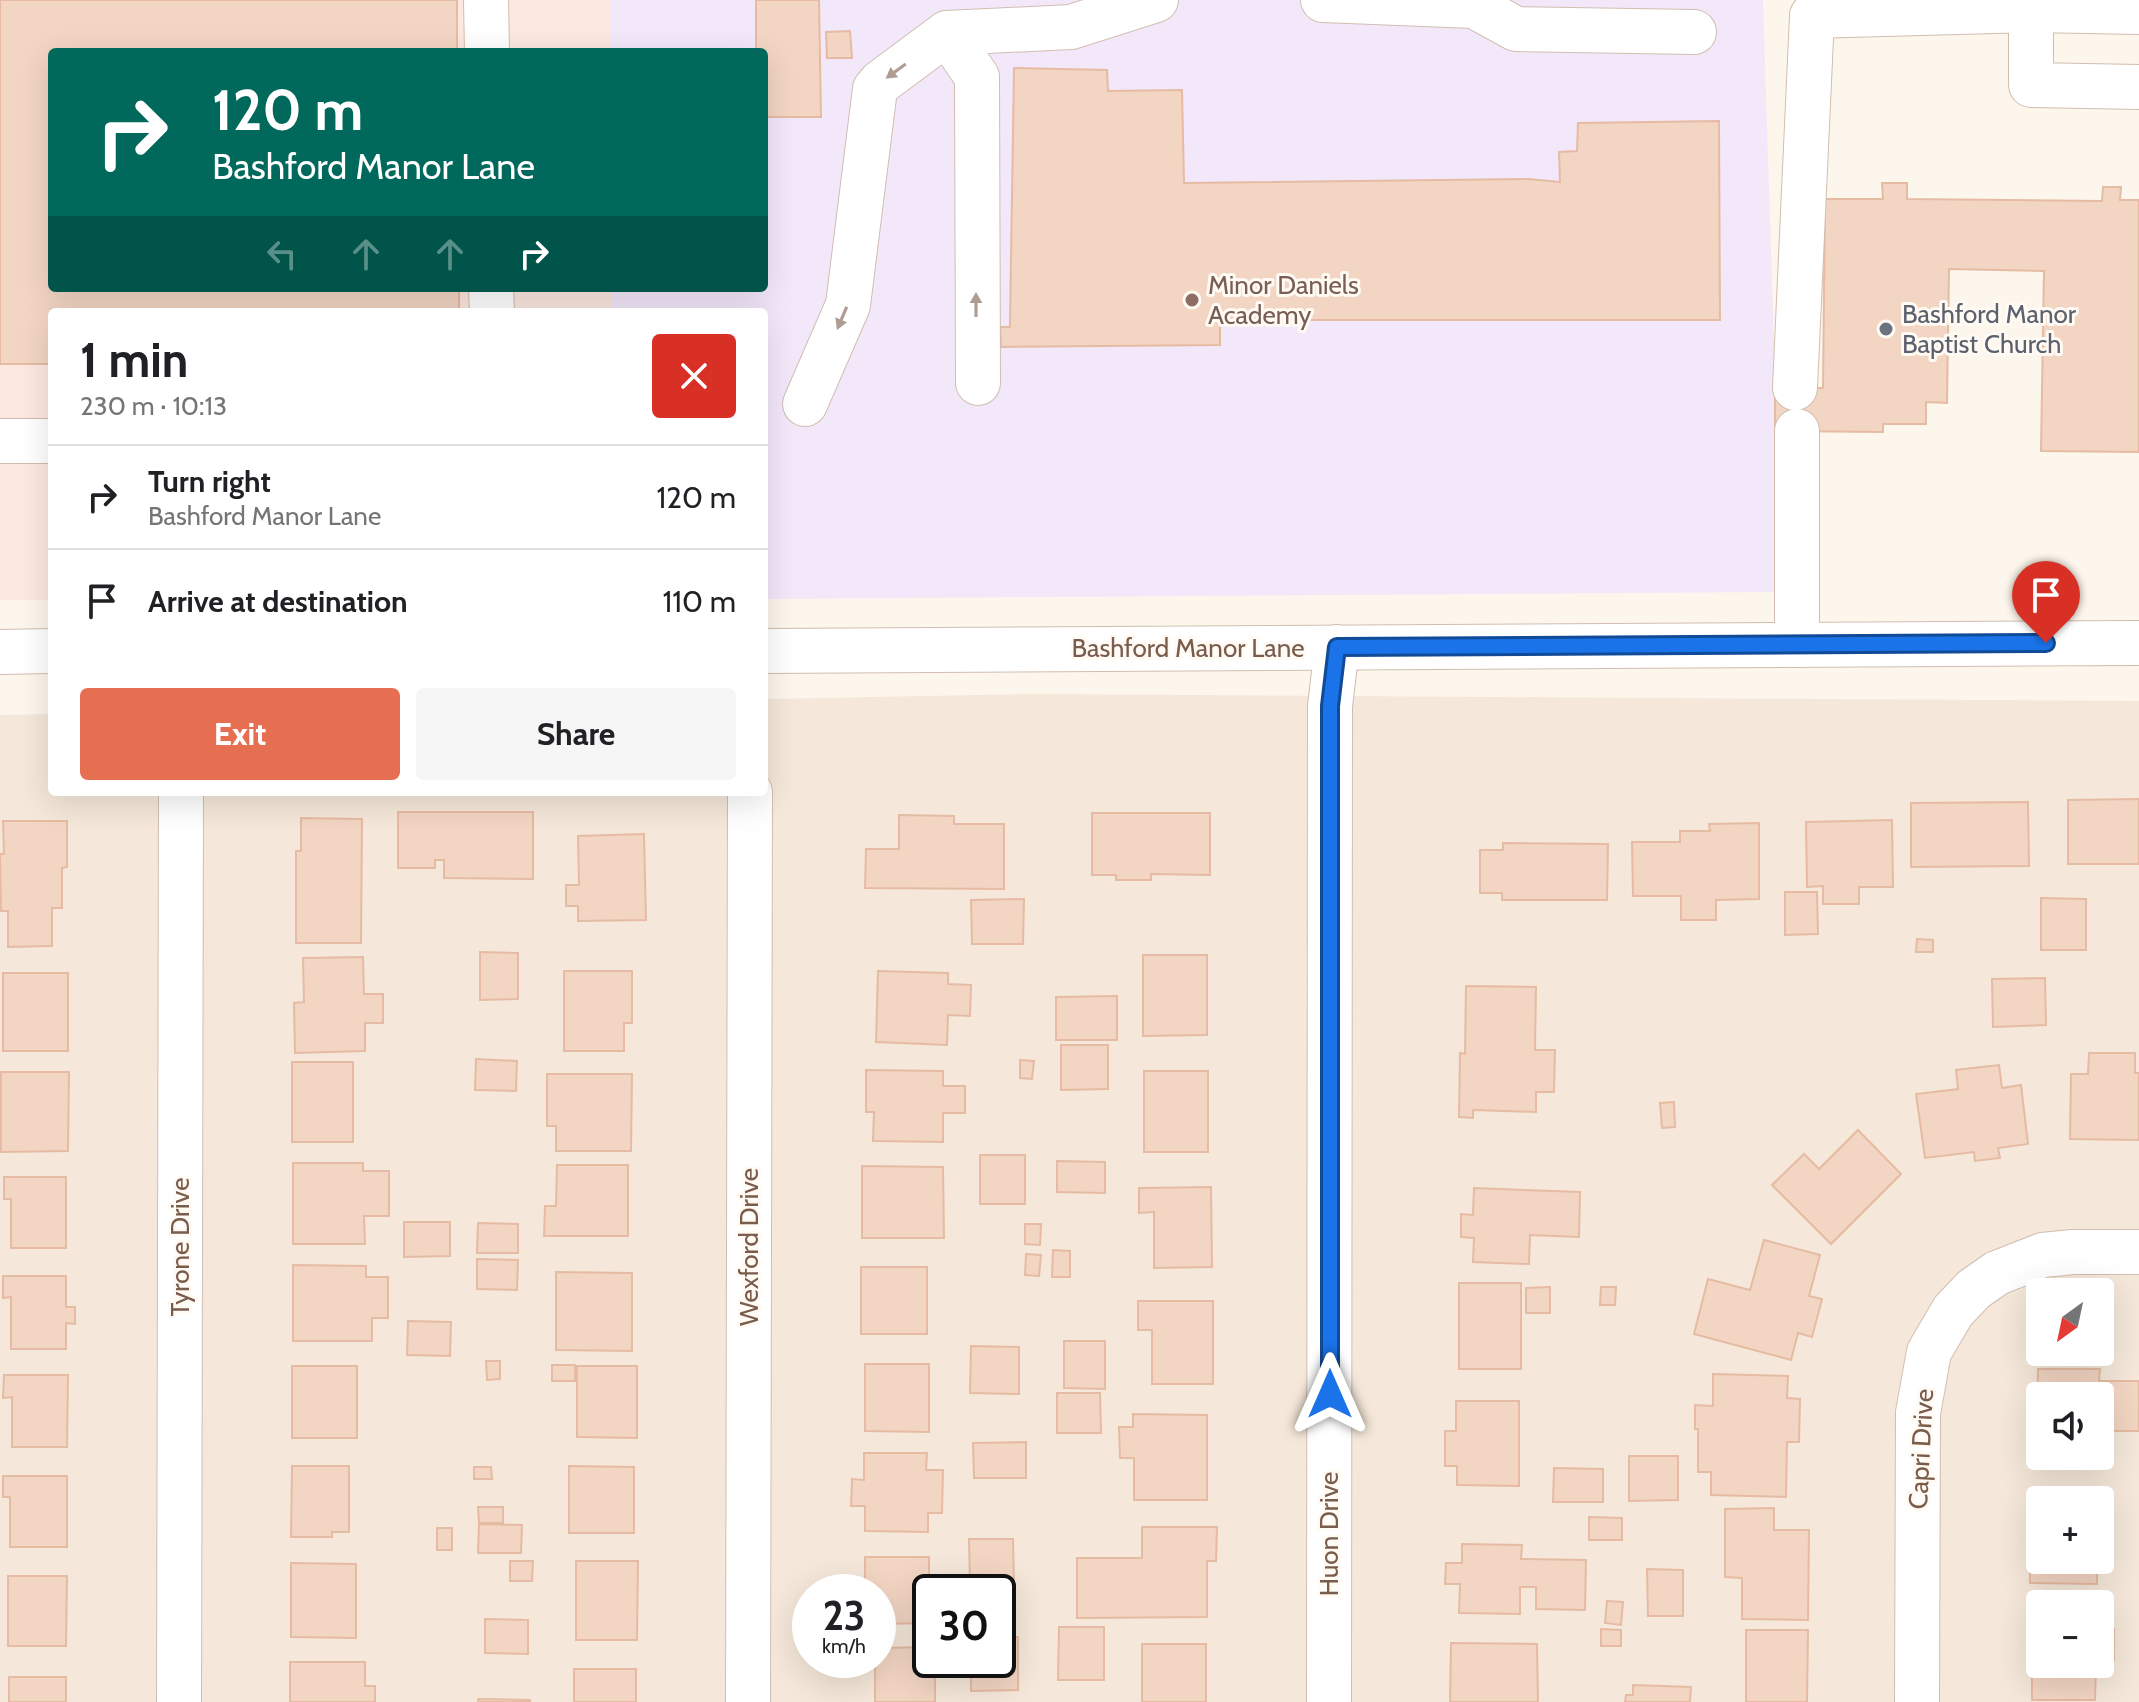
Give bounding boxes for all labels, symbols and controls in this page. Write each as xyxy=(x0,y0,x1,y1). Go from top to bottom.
one-way arrow xyxy=(885,63,907,79)
text: 120 m xyxy=(212,76,363,144)
icon: right xyxy=(80,80,184,184)
text: Bashford Manor Lane xyxy=(212,144,535,188)
icon: left xyxy=(260,232,304,276)
icon: ahead xyxy=(344,232,388,276)
icon: ahead xyxy=(428,232,472,276)
icon: right xyxy=(512,232,556,276)
place label: Minor Daniels Academy xyxy=(1208,269,1359,331)
marker: Minor Daniels Academy xyxy=(1183,291,1201,309)
one-way arrow xyxy=(970,292,983,317)
place label: Bashford Manor Baptist Church xyxy=(1902,298,2077,360)
one-way arrow xyxy=(835,306,848,330)
marker: Bashford Manor Baptist Church xyxy=(1877,320,1895,338)
text: 1 min xyxy=(80,331,188,389)
button: close xyxy=(652,334,736,418)
text: 230 m · 10:13 xyxy=(80,390,227,422)
text: Turn right xyxy=(148,463,271,500)
icon: right xyxy=(80,475,124,519)
text: 120 m xyxy=(656,479,736,516)
text: Bashford Manor Lane xyxy=(148,500,381,532)
pin xyxy=(2012,561,2080,643)
icon: arrive xyxy=(2024,573,2068,617)
icon: arrive xyxy=(80,579,124,623)
text: Arrive at destination xyxy=(148,583,408,620)
text: 110 m xyxy=(662,583,736,620)
street label: Bashford Manor Lane xyxy=(1071,632,1305,664)
button: Exit xyxy=(80,688,400,780)
button: Share xyxy=(416,688,736,780)
street label: Wexford Drive xyxy=(733,1168,765,1326)
street label: Tyrone Drive xyxy=(164,1178,196,1316)
north arrow xyxy=(2026,1278,2114,1366)
map controls xyxy=(2026,1278,2114,1678)
position arrow xyxy=(1288,1352,1372,1436)
button: sound xyxy=(2026,1382,2114,1470)
street label: Capri Drive xyxy=(1902,1388,1940,1510)
street label: Huon Drive xyxy=(1313,1472,1345,1596)
button: + xyxy=(2026,1486,2114,1574)
speed limit sign: 30 xyxy=(912,1574,1016,1678)
button: − xyxy=(2026,1590,2114,1678)
text: 23 xyxy=(823,1591,865,1640)
text: km/h xyxy=(822,1634,866,1658)

